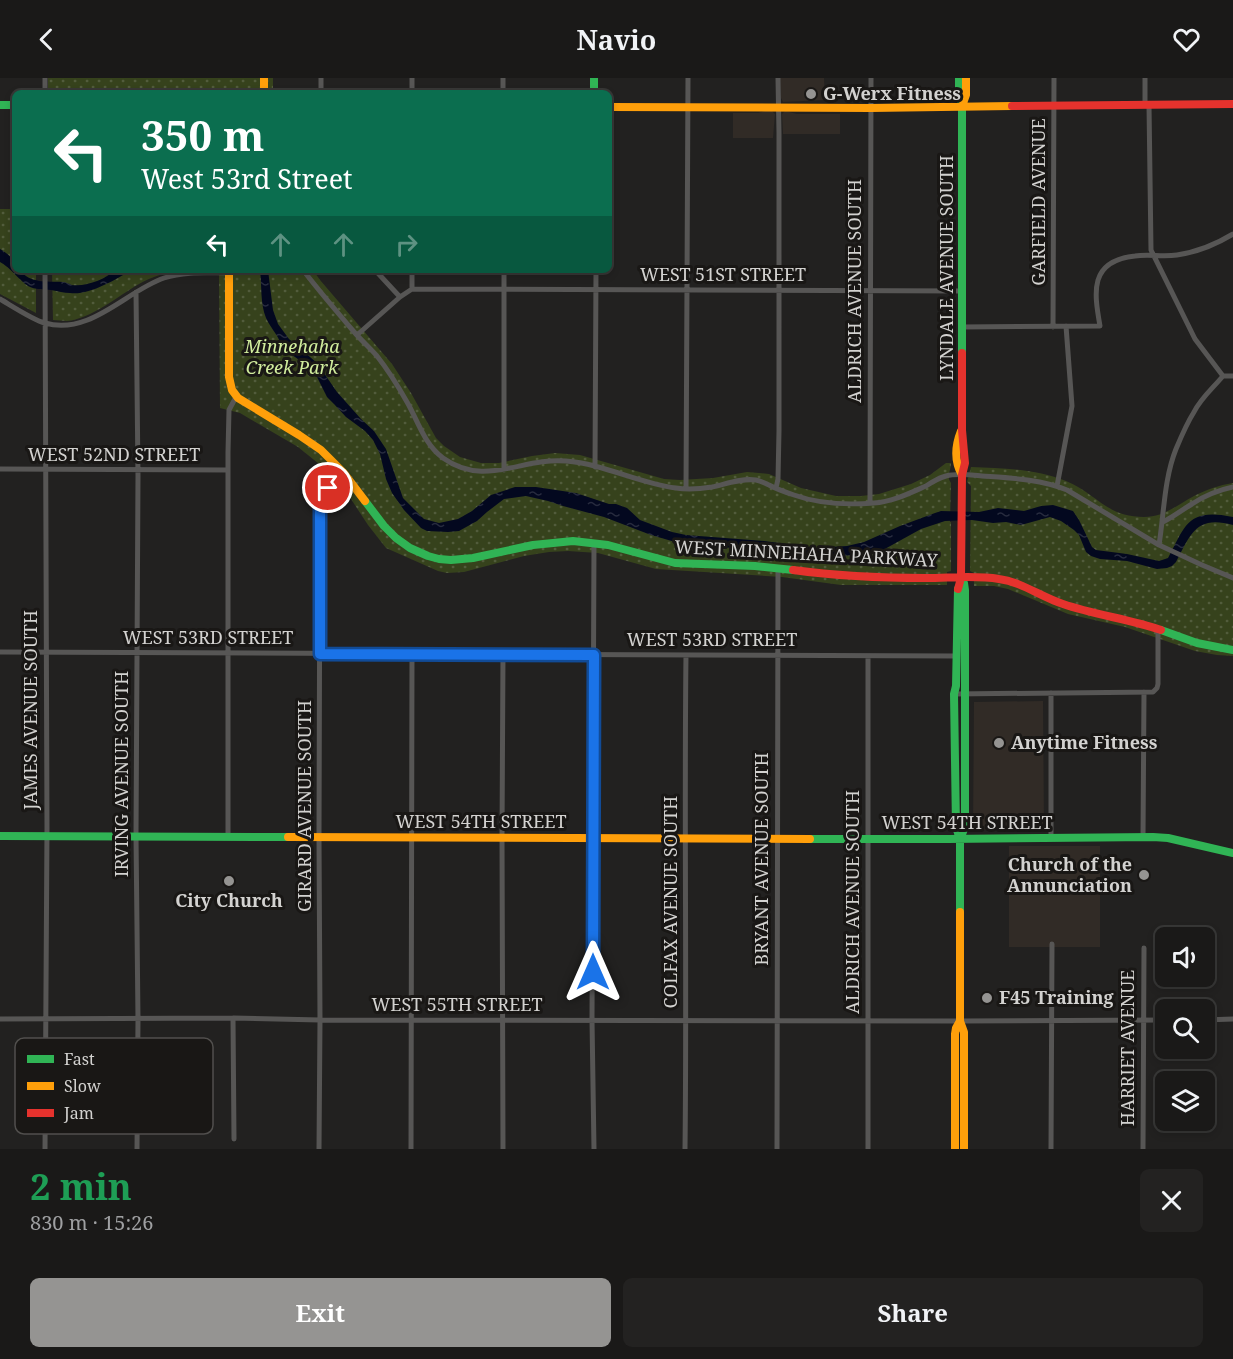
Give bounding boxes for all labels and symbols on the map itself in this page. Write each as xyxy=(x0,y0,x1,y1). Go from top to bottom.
place label: G-Werx Fitness xyxy=(823,81,961,105)
marker: G-Werx Fitness xyxy=(804,87,818,101)
street label: GARFIELD AVENUE xyxy=(1026,118,1050,286)
street label: LYNDALE AVENUE SOUTH xyxy=(934,155,958,381)
street label: ALDRICH AVENUE SOUTH xyxy=(842,179,866,403)
street label: WEST 51ST STREET xyxy=(640,262,806,286)
park label: Minnehaha Creek Park xyxy=(243,334,340,379)
street label: WEST 52ND STREET xyxy=(28,442,200,466)
pin xyxy=(302,462,353,513)
street label: WEST MINNEHAHA PARKWAY xyxy=(674,534,939,572)
street label: JAMES AVENUE SOUTH xyxy=(18,610,42,811)
street label: WEST 53RD STREET xyxy=(123,625,293,649)
street label: WEST 53RD STREET xyxy=(627,627,797,651)
street label: IRVING AVENUE SOUTH xyxy=(109,671,133,877)
street label: GIRARD AVENUE SOUTH xyxy=(292,700,316,912)
place label: Anytime Fitness xyxy=(1011,730,1158,754)
marker: Anytime Fitness xyxy=(992,736,1006,750)
street label: BRYANT AVENUE SOUTH xyxy=(749,752,773,966)
street label: ALDRICH AVENUE SOUTH xyxy=(840,790,864,1014)
street label: COLFAX AVENUE SOUTH xyxy=(658,796,682,1008)
street label: WEST 54TH STREET xyxy=(395,809,567,833)
street label: WEST 54TH STREET xyxy=(881,810,1053,834)
place label: Church of the Annunciation xyxy=(1007,852,1132,897)
marker: Church of the Annunciation xyxy=(1137,868,1151,882)
marker: City Church xyxy=(222,874,236,888)
place label: City Church xyxy=(175,888,283,912)
position arrow xyxy=(561,940,625,1004)
street label: HARRIET AVENUE xyxy=(1115,970,1139,1126)
place label: F45 Training xyxy=(999,985,1114,1009)
marker: F45 Training xyxy=(980,991,994,1005)
street label: WEST 55TH STREET xyxy=(371,992,543,1016)
legend xyxy=(15,1038,213,1134)
text: Fast xyxy=(64,1048,95,1070)
text: Slow xyxy=(64,1075,101,1097)
text: Jam xyxy=(63,1102,94,1124)

